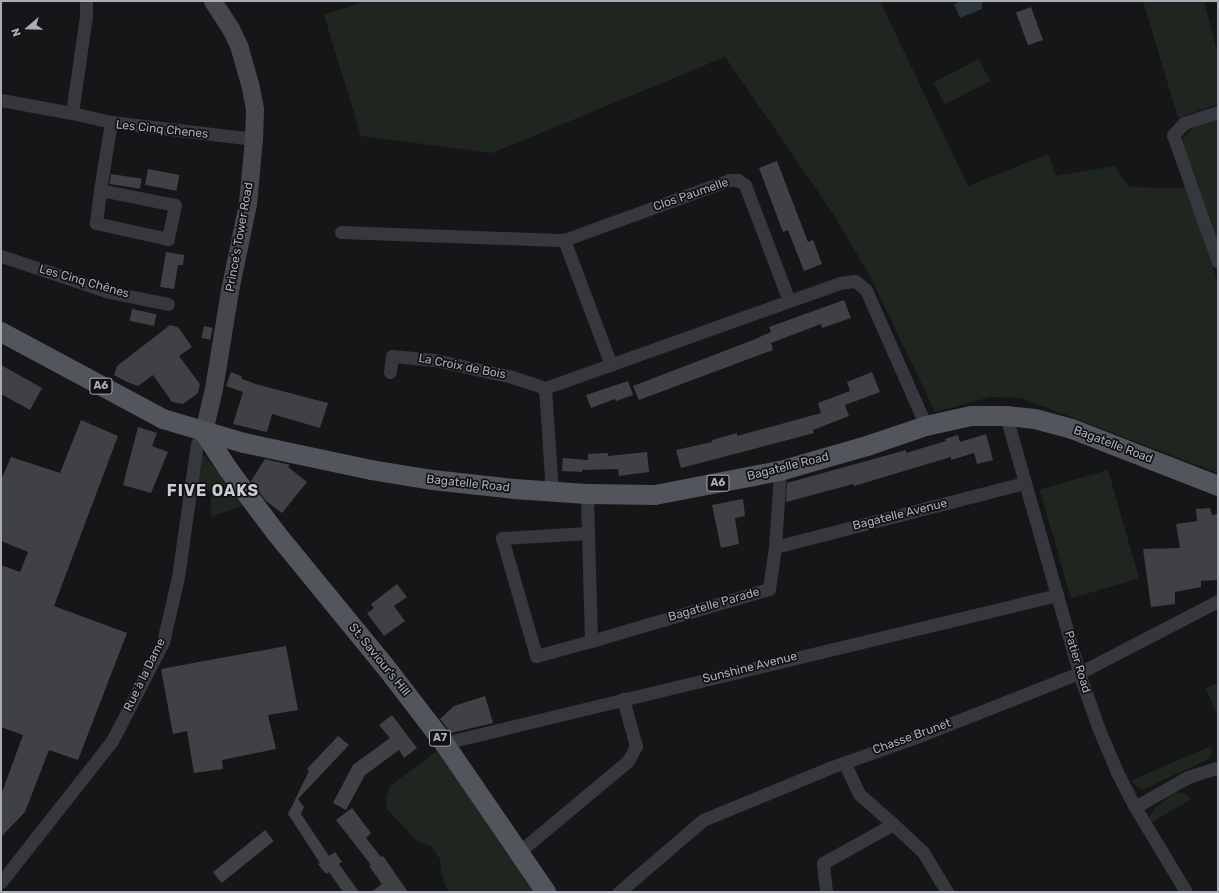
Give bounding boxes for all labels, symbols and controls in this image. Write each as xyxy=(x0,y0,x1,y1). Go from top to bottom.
north arrow xyxy=(8,8,48,48)
text: N xyxy=(9,26,24,38)
street label: Les Cinq Chenes xyxy=(115,118,209,142)
street label: Clos Paumelle xyxy=(652,175,730,215)
street label: Prince's Tower Road xyxy=(223,181,257,293)
street label: Les Cinq Chênes xyxy=(37,262,131,302)
street label: La Croix de Bois xyxy=(417,351,507,383)
road number: A6 xyxy=(89,377,113,395)
street label: Bagatelle Road xyxy=(1071,423,1155,467)
street label: Bagatelle Road xyxy=(746,450,830,484)
street label: Bagatelle Road xyxy=(426,472,510,496)
road number: A6 xyxy=(706,474,730,492)
district label: FIVE OAKS xyxy=(167,481,259,501)
street label: Bagatelle Avenue xyxy=(851,496,949,534)
street label: Bagatelle Parade xyxy=(667,585,761,625)
street label: St. Saviour's Hill xyxy=(345,621,413,699)
street label: Patier Road xyxy=(1061,629,1093,695)
street label: Rue à la Dame xyxy=(121,636,169,714)
street label: Sunshine Avenue xyxy=(701,649,799,687)
street label: Chasse Brunet xyxy=(871,716,953,758)
road number: A7 xyxy=(429,729,451,747)

